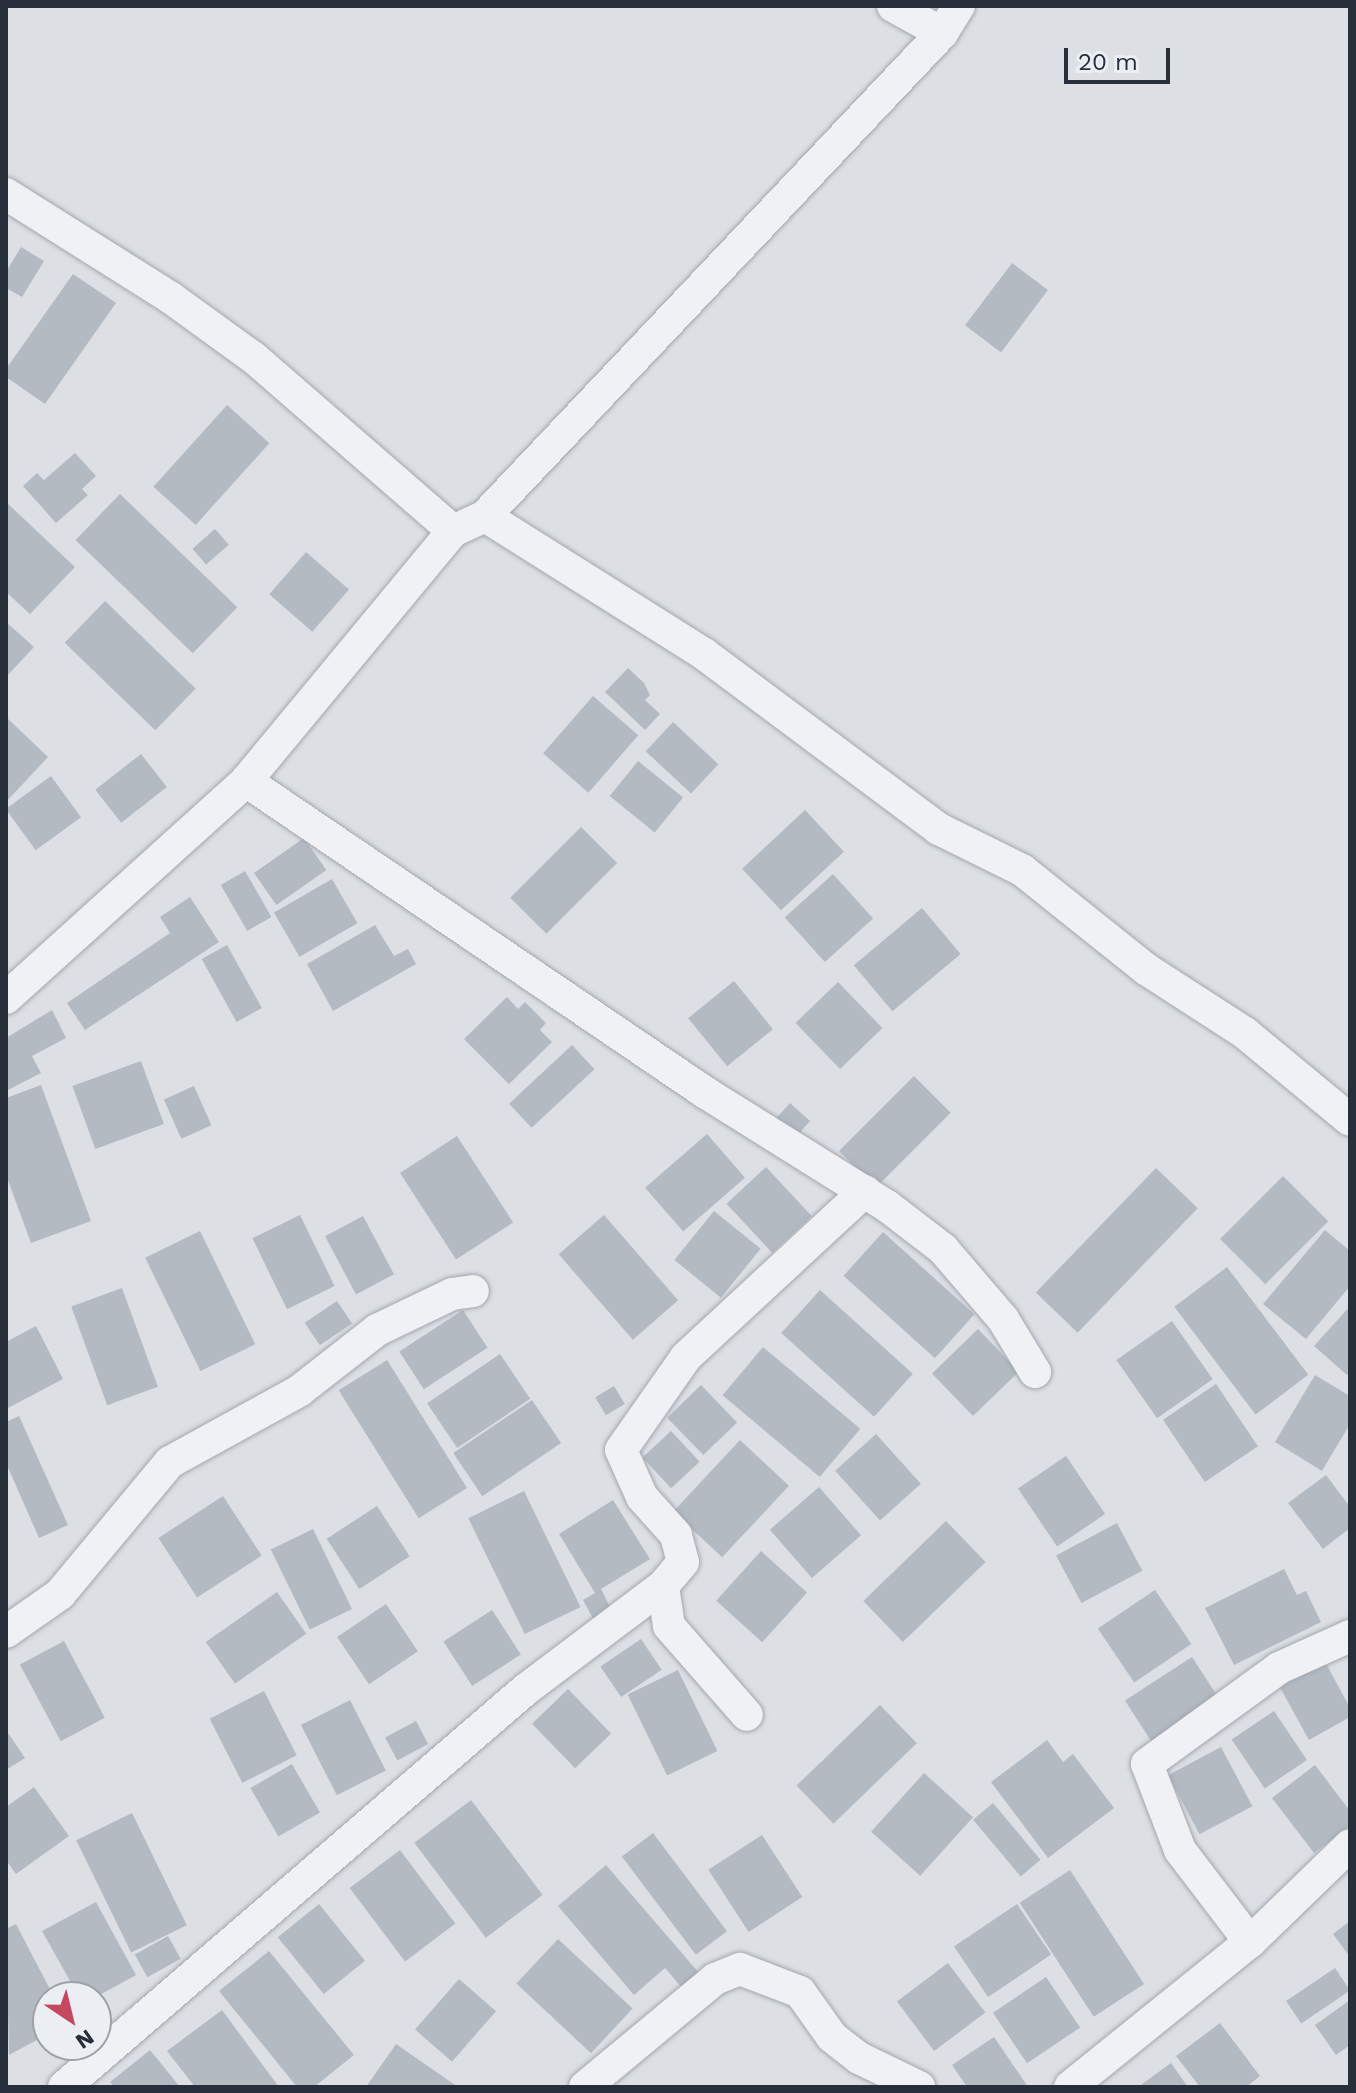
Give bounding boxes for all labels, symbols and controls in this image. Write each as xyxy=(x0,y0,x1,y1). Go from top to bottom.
scale bar xyxy=(1068,32,1174,82)
text: 20 m xyxy=(1078,48,1138,76)
north arrow xyxy=(32,1981,112,2061)
text: N xyxy=(71,2025,99,2054)

